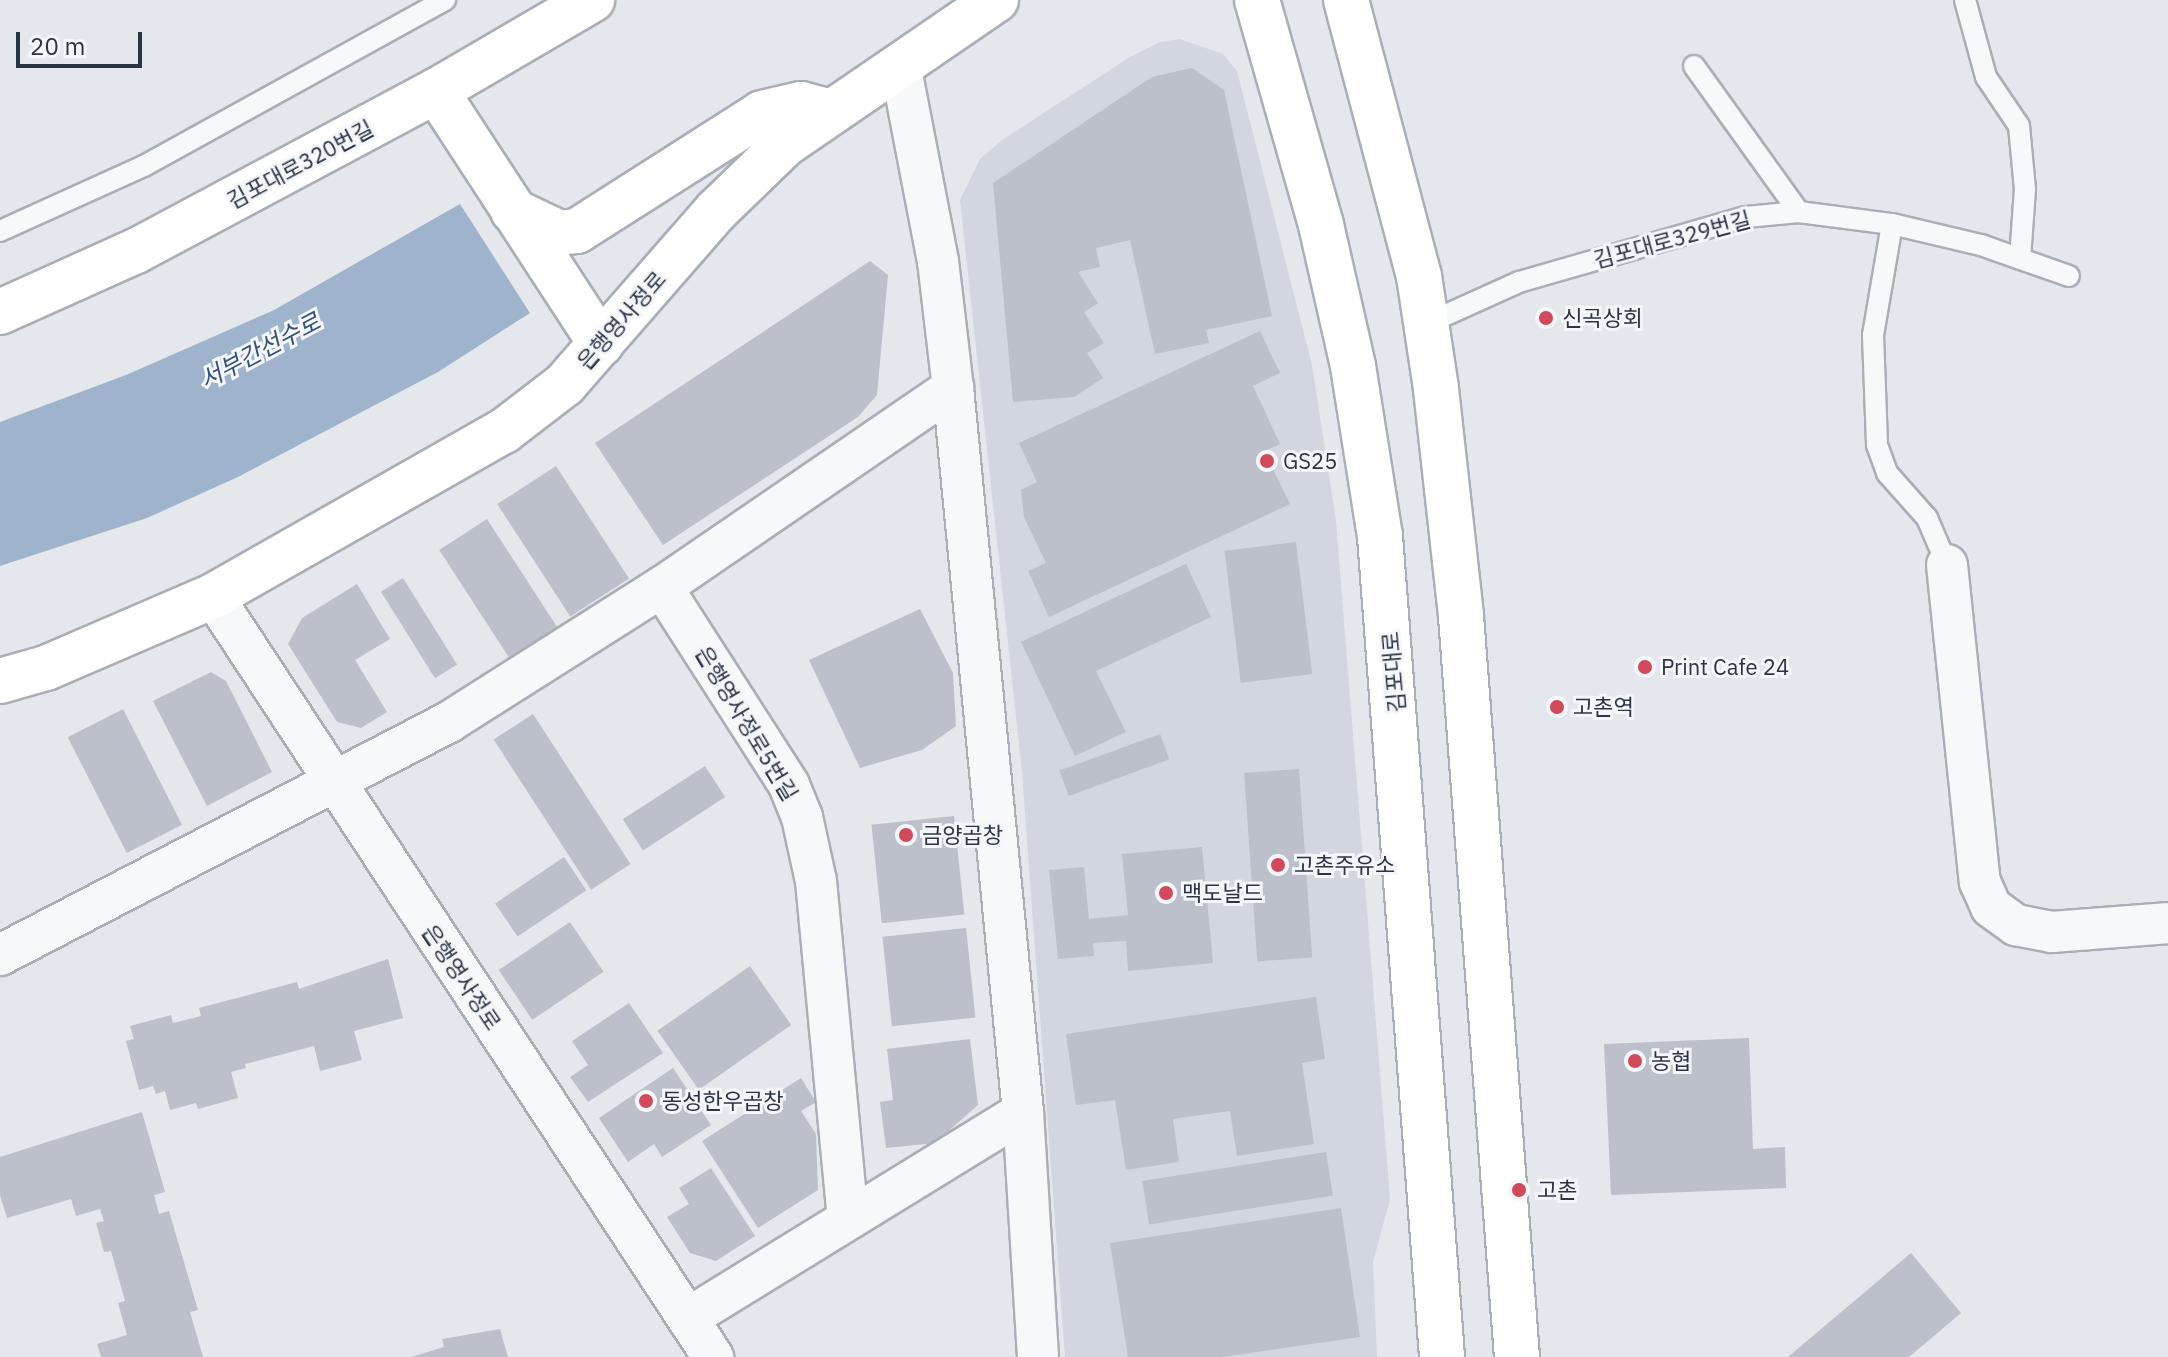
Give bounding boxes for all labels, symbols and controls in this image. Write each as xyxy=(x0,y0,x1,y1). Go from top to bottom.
scale bar xyxy=(20,16,146,66)
text: 20 m xyxy=(30,30,85,62)
street label: 김포대로320번길 xyxy=(223,115,377,213)
street label: 김포대로329번길 xyxy=(1591,205,1753,273)
street label: 은행영사정로 xyxy=(571,266,671,374)
place label: 신곡상회 xyxy=(1562,305,1643,331)
water label: 서부간선수로 xyxy=(195,307,325,395)
marker: 신곡상회 xyxy=(1537,309,1555,327)
place label: GS25 xyxy=(1283,448,1337,474)
marker: GS25 xyxy=(1258,452,1276,470)
street label: 김포대로 xyxy=(1376,631,1410,713)
street label: 은행영사정로5번길 xyxy=(691,641,803,805)
place label: Print Cafe 24 xyxy=(1661,654,1789,680)
marker: Print Cafe 24 xyxy=(1636,658,1654,676)
place label: 고촌역 xyxy=(1573,694,1634,720)
marker: 고촌역 xyxy=(1548,698,1566,716)
place label: 금양곱창 xyxy=(922,822,1003,848)
marker: 금양곱창 xyxy=(897,826,915,844)
place label: 고촌주유소 xyxy=(1294,852,1395,878)
marker: 고촌주유소 xyxy=(1269,856,1287,874)
place label: 맥도날드 xyxy=(1182,880,1263,906)
marker: 맥도날드 xyxy=(1157,884,1175,902)
street label: 은행영사정로 xyxy=(417,919,507,1035)
place label: 농협 xyxy=(1651,1048,1691,1074)
marker: 농협 xyxy=(1626,1052,1644,1070)
place label: 동성한우곱창 xyxy=(662,1088,783,1114)
marker: 동성한우곱창 xyxy=(637,1092,655,1110)
place label: 고촌 xyxy=(1537,1177,1577,1203)
marker: 고촌 xyxy=(1508,1179,1530,1201)

